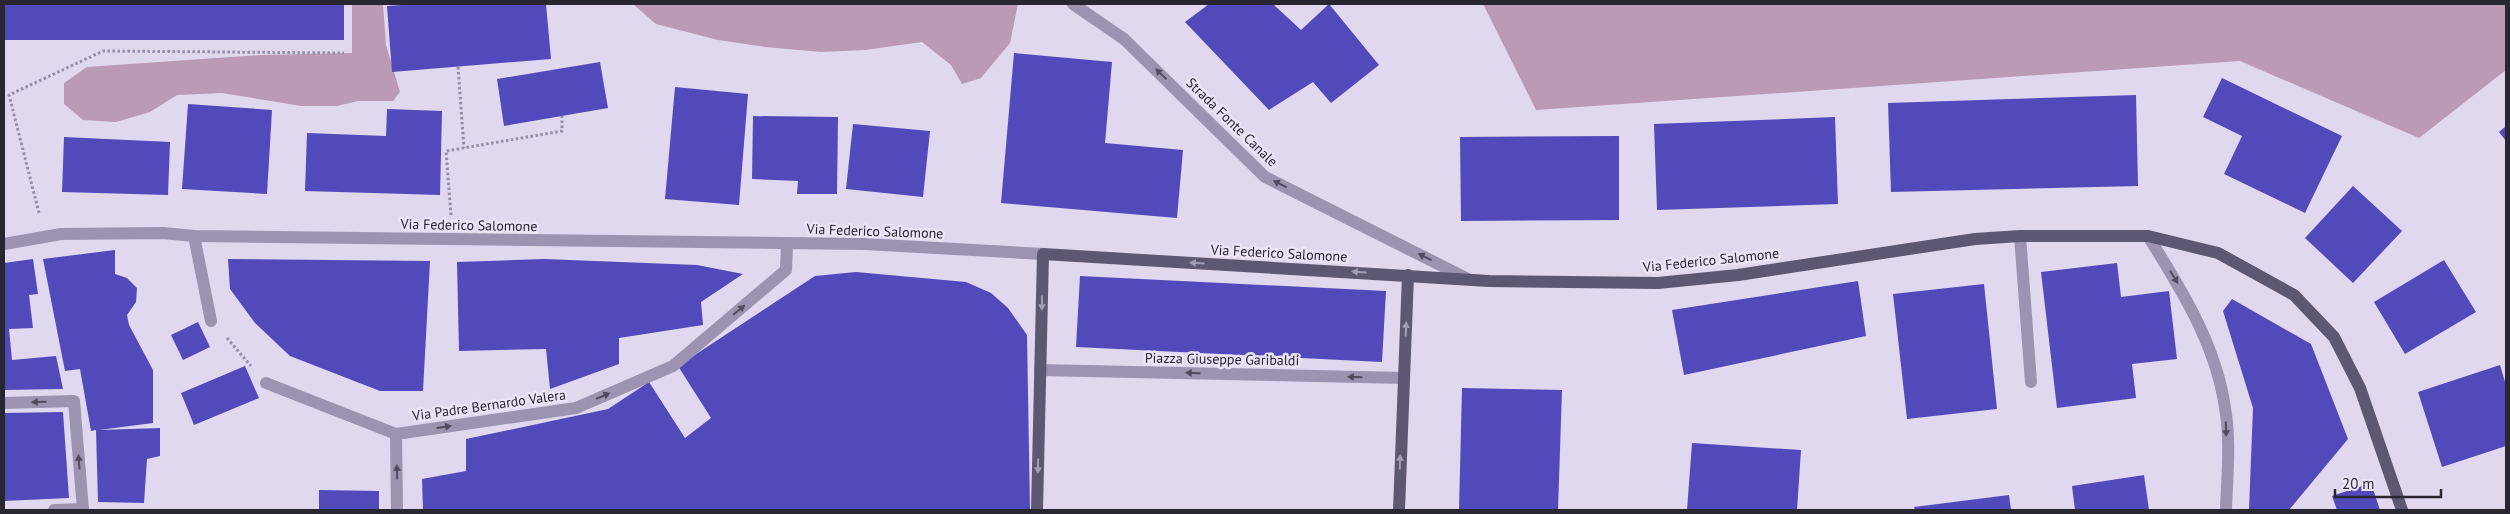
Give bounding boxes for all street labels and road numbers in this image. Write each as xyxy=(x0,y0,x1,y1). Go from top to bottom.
street label: Strada Fonte Canale xyxy=(1182,74,1282,170)
street label: Via Federico Salomone xyxy=(399,215,538,235)
street label: Via Federico Salomone xyxy=(805,220,944,242)
street label: Via Federico Salomone xyxy=(1209,240,1348,266)
street label: Via Federico Salomone xyxy=(1641,244,1780,276)
street label: Piazza Giuseppe Garibaldi xyxy=(1145,349,1299,369)
street label: Via Padre Bernardo Valera xyxy=(410,385,567,425)

